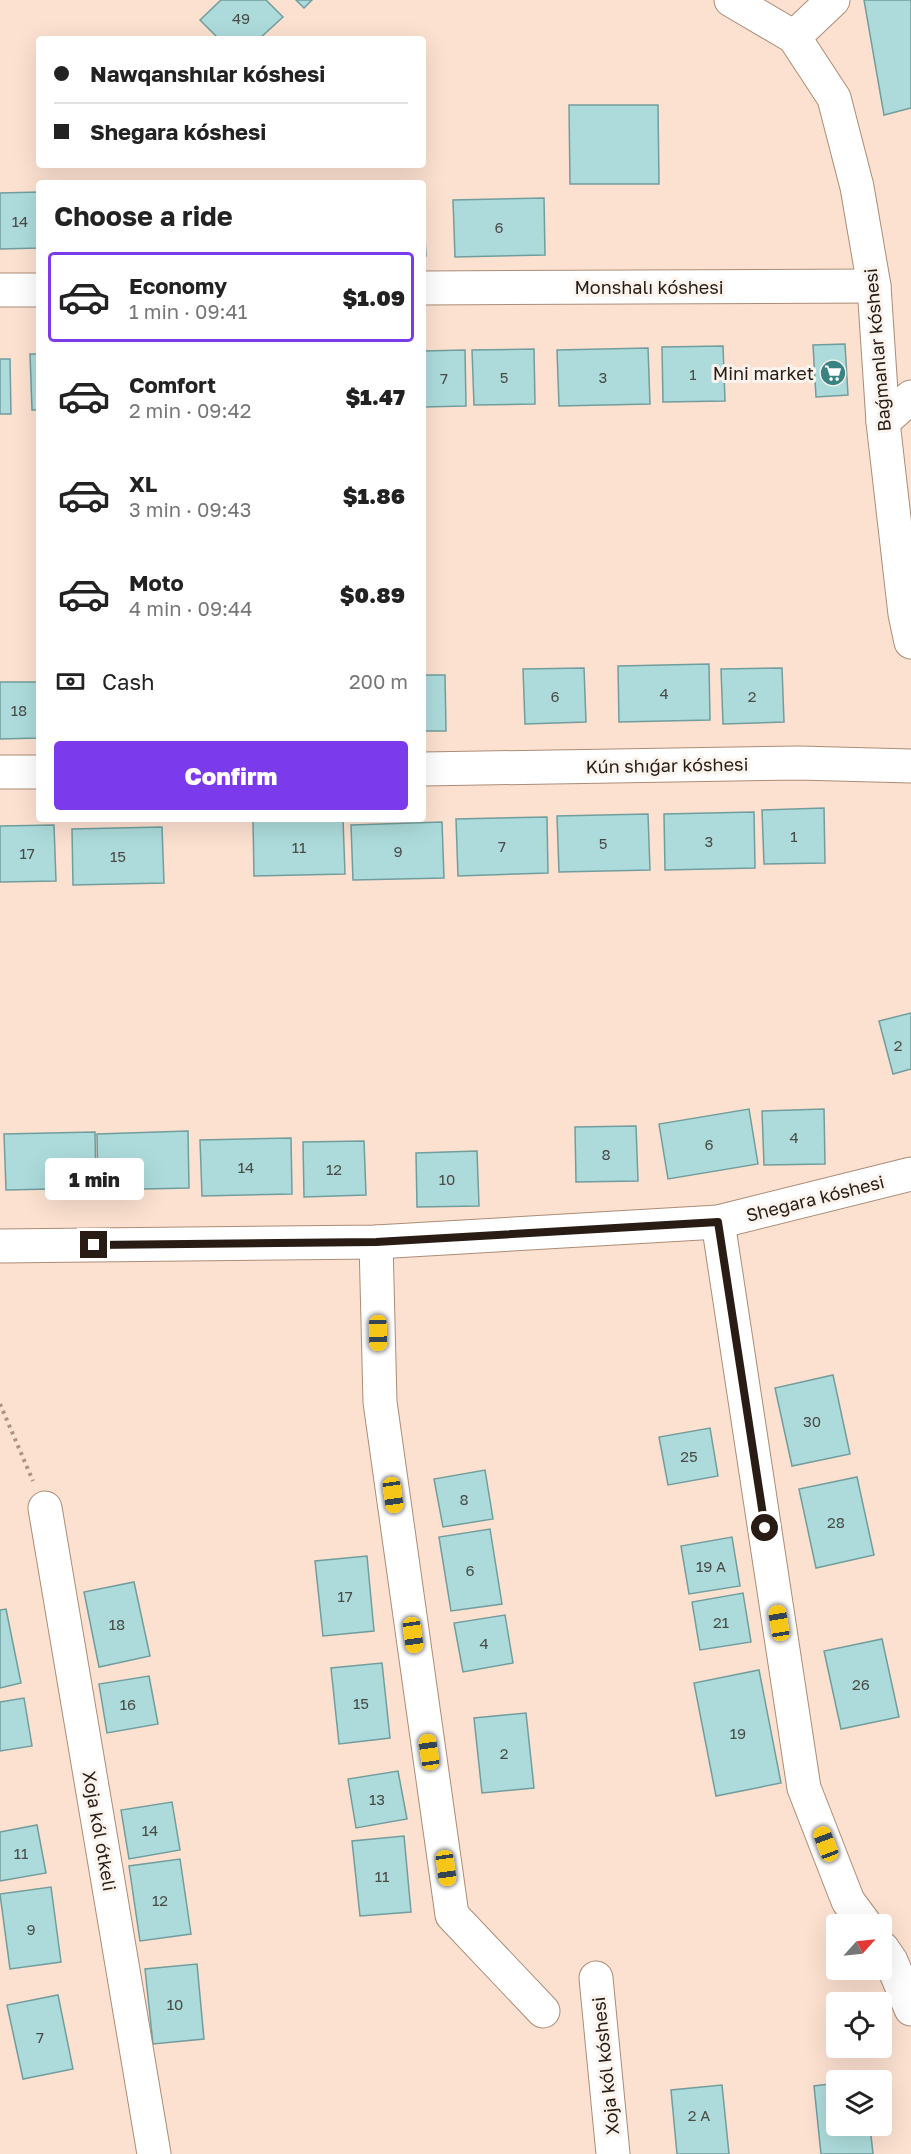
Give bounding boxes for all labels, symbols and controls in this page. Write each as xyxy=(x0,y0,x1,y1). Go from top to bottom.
house number: 49 xyxy=(232,9,250,27)
text: Nawqanshılar kóshesi xyxy=(90,60,325,87)
text: Shegara kóshesi xyxy=(90,118,266,145)
text: Choose a ride xyxy=(54,200,233,232)
house number: 14 xyxy=(12,212,28,230)
house number: 6 xyxy=(494,218,504,236)
street label: Baǵmanlar kóshesi xyxy=(859,267,895,433)
icon: car xyxy=(57,270,111,324)
text: Economy xyxy=(129,272,227,299)
street label: Monshalı kóshesi xyxy=(574,276,724,298)
text: $1.09 xyxy=(343,284,405,311)
text: 1 min · 09:41 xyxy=(129,299,247,323)
supermarket icon: Mini market xyxy=(818,358,848,388)
place label: Mini market xyxy=(713,362,814,384)
house number: 1 xyxy=(689,365,697,383)
house number: 5 xyxy=(500,368,508,386)
house number: 3 xyxy=(599,368,607,386)
icon: car xyxy=(57,369,111,423)
house number: 7 xyxy=(440,369,448,387)
text: Comfort xyxy=(129,371,216,398)
text: $1.47 xyxy=(345,383,405,410)
text: 2 min · 09:42 xyxy=(129,398,251,422)
icon: car xyxy=(57,468,111,522)
text: XL xyxy=(129,470,157,497)
text: $1.86 xyxy=(343,482,405,509)
text: 3 min · 09:43 xyxy=(129,497,251,521)
icon: car xyxy=(57,567,111,621)
text: Moto xyxy=(129,569,184,596)
text: $0.89 xyxy=(340,581,405,608)
text: 4 min · 09:44 xyxy=(129,596,252,620)
icon: cash xyxy=(54,665,87,698)
text: Cash xyxy=(102,668,155,695)
text: 200 m xyxy=(349,669,408,693)
house number: 4 xyxy=(659,684,669,702)
house number: 6 xyxy=(550,687,560,705)
house number: 2 xyxy=(748,687,756,705)
house number: 18 xyxy=(11,701,27,719)
button: Confirm xyxy=(54,741,408,810)
street label: Kún shıǵar kóshesi xyxy=(585,753,749,777)
house number: 1 xyxy=(790,827,798,845)
house number: 3 xyxy=(705,832,713,850)
house number: 5 xyxy=(599,834,607,852)
house number: 7 xyxy=(498,837,506,855)
house number: 11 xyxy=(292,838,306,856)
house number: 9 xyxy=(393,842,403,860)
house number: 17 xyxy=(19,844,35,862)
house number: 15 xyxy=(110,847,126,865)
house number: 2 xyxy=(894,1036,902,1054)
house number: 4 xyxy=(789,1128,799,1146)
house number: 6 xyxy=(704,1135,714,1153)
house number: 8 xyxy=(601,1145,611,1163)
callout: 1 min xyxy=(44,1158,144,1200)
house number: 14 xyxy=(238,1158,254,1176)
house number: 12 xyxy=(326,1160,342,1178)
text: 1 min xyxy=(69,1167,120,1191)
house number: 10 xyxy=(439,1170,455,1188)
street label: Shegara kóshesi xyxy=(744,1170,886,1226)
route end xyxy=(80,1231,107,1258)
car xyxy=(369,1315,387,1351)
house number: 30 xyxy=(803,1412,821,1430)
house number: 25 xyxy=(680,1447,698,1465)
car xyxy=(382,1476,404,1514)
house number: 8 xyxy=(459,1490,469,1508)
house number: 28 xyxy=(827,1513,845,1531)
route start xyxy=(751,1514,778,1541)
house number: 19 А xyxy=(696,1557,726,1575)
house number: 6 xyxy=(465,1561,475,1579)
house number: 17 xyxy=(337,1587,353,1605)
car xyxy=(767,1604,791,1642)
house number: 21 xyxy=(713,1613,729,1631)
house number: 18 xyxy=(109,1615,125,1633)
car xyxy=(402,1616,424,1654)
house number: 4 xyxy=(479,1634,489,1652)
house number: 26 xyxy=(852,1675,870,1693)
house number: 15 xyxy=(353,1694,369,1712)
house number: 16 xyxy=(120,1695,136,1713)
house number: 19 xyxy=(730,1724,746,1742)
car xyxy=(418,1733,440,1771)
house number: 2 xyxy=(500,1744,508,1762)
street label: Xoja kól ótkeli xyxy=(79,1769,121,1893)
house number: 13 xyxy=(369,1790,385,1808)
house number: 14 xyxy=(142,1821,158,1839)
car xyxy=(811,1824,841,1864)
house number: 11 xyxy=(14,1844,28,1862)
car xyxy=(435,1849,457,1887)
house number: 11 xyxy=(375,1867,389,1885)
house number: 12 xyxy=(152,1891,168,1909)
north arrow xyxy=(826,1914,892,1980)
map controls xyxy=(826,1914,892,2136)
house number: 9 xyxy=(26,1920,36,1938)
button: locate xyxy=(826,1992,892,2058)
house number: 10 xyxy=(167,1995,183,2013)
street label: Xoja kól kóshesi xyxy=(587,1996,623,2136)
house number: 7 xyxy=(36,2028,44,2046)
button: layers xyxy=(826,2070,892,2136)
house number: 2 А xyxy=(688,2106,710,2124)

